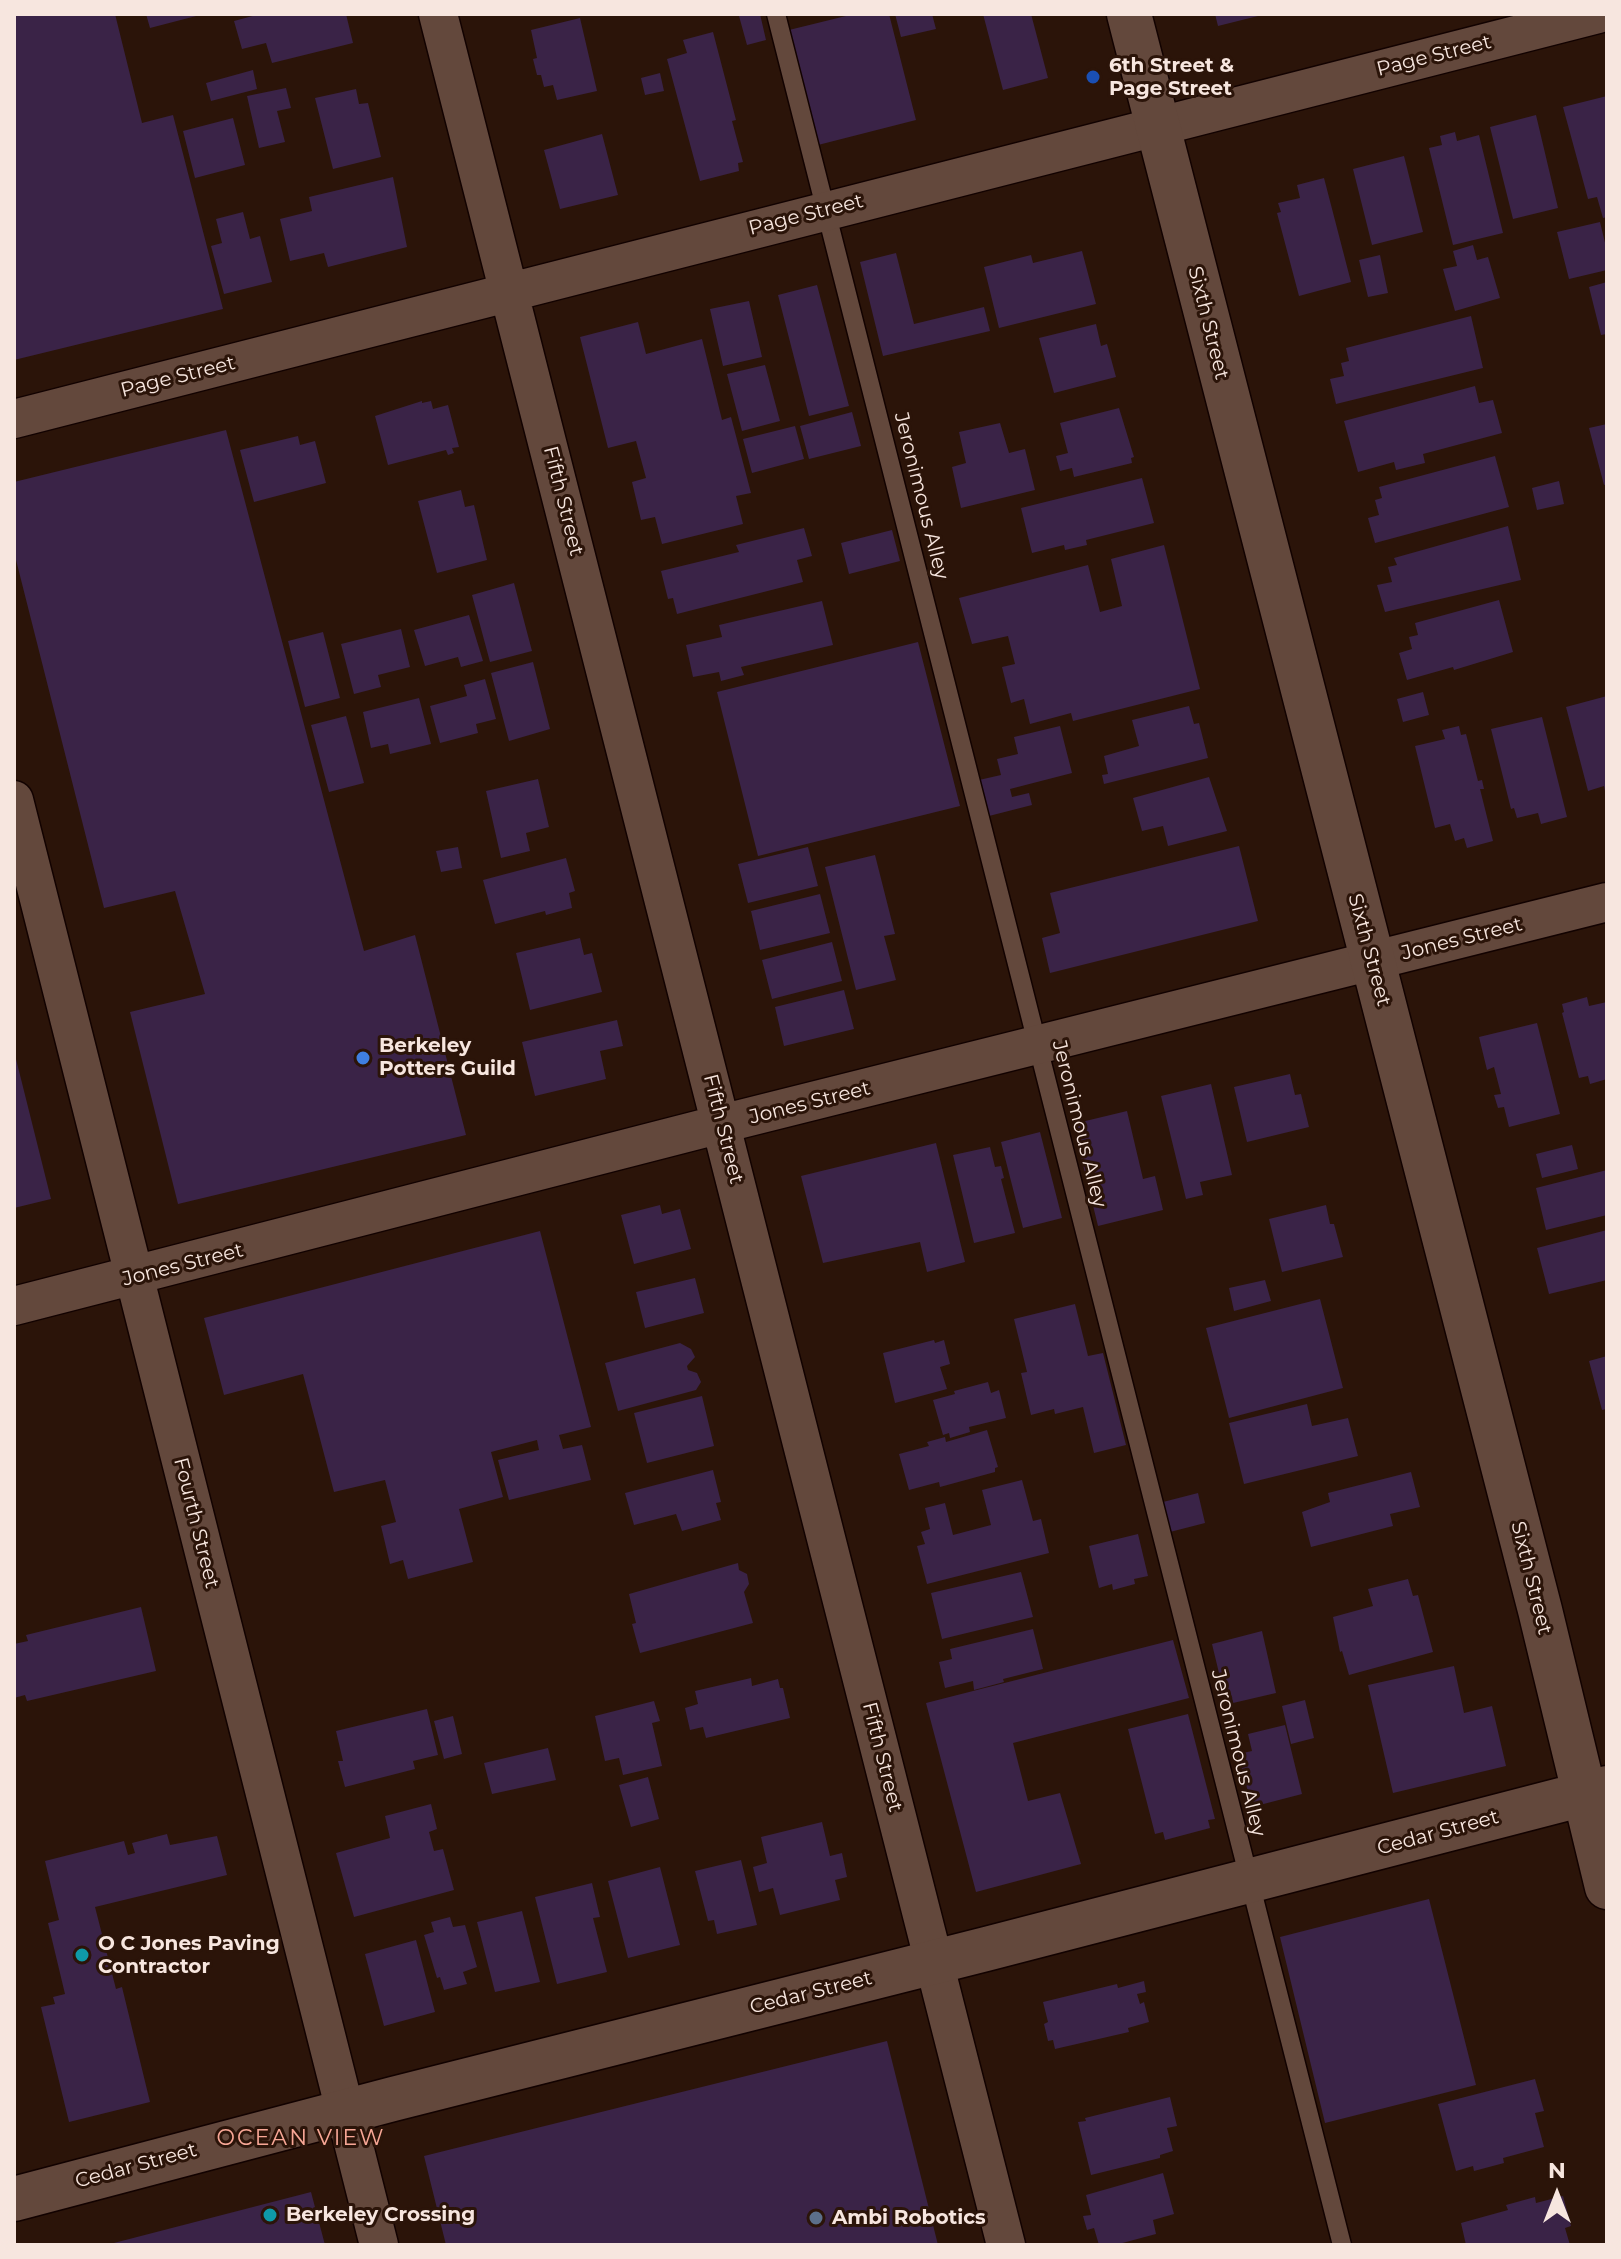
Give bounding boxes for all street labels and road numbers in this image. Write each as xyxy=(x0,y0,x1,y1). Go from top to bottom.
street label: Page Street xyxy=(1374,30,1494,82)
street label: Page Street xyxy=(746,189,866,241)
street label: Sixth Street xyxy=(1182,264,1234,382)
street label: Page Street xyxy=(118,351,238,403)
street label: Jeronimous Alley xyxy=(889,410,953,582)
street label: Fifth Street xyxy=(538,444,588,558)
street label: Sixth Street xyxy=(1342,891,1396,1009)
street label: Jones Street xyxy=(1399,912,1525,966)
street label: Jeronimous Alley xyxy=(1047,1038,1111,1210)
street label: Fifth Street xyxy=(698,1072,748,1186)
street label: Jones Street xyxy=(747,1076,873,1130)
street label: Jones Street xyxy=(120,1238,246,1292)
street label: Fourth Street xyxy=(168,1455,224,1591)
street label: Sixth Street xyxy=(1505,1519,1557,1637)
street label: Jeronimous Alley xyxy=(1206,1667,1270,1839)
street label: Fifth Street xyxy=(857,1700,907,1814)
street label: Cedar Street xyxy=(1375,1805,1501,1861)
street label: Cedar Street xyxy=(748,1966,874,2020)
street label: Cedar Street xyxy=(73,2138,199,2194)

